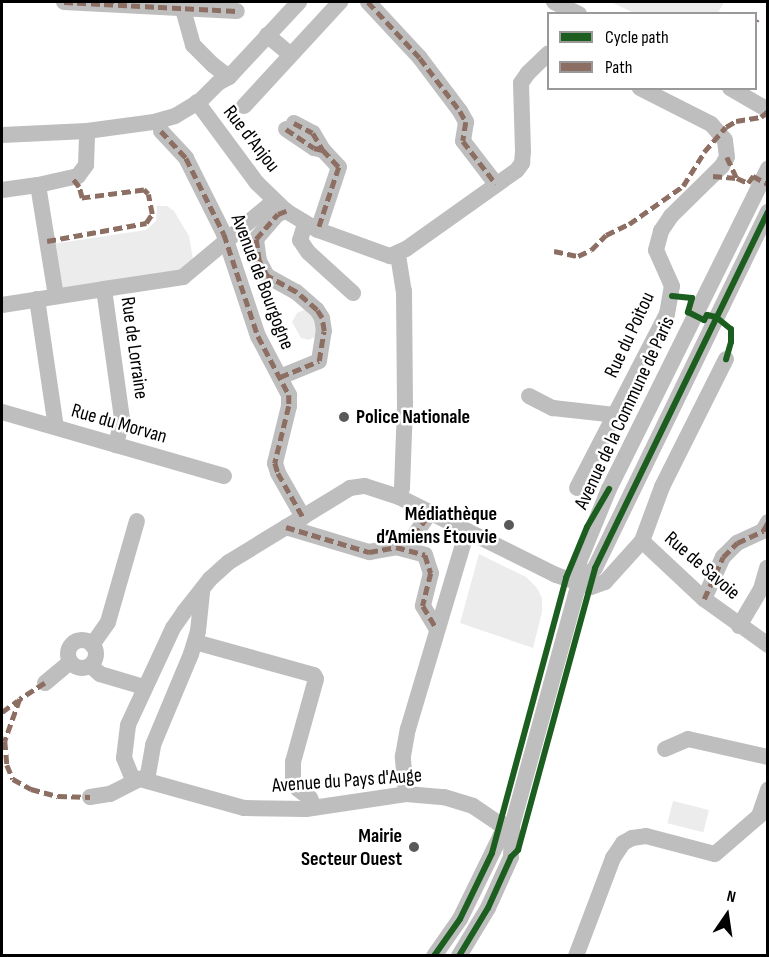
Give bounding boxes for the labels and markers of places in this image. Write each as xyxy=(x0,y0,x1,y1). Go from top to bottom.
place label: Police Nationale xyxy=(356,405,470,429)
marker: Police Nationale xyxy=(337,410,351,424)
place label: Médiathèque d’Amiens Étouvie xyxy=(376,502,497,549)
marker: Médiathèque d’Amiens Étouvie xyxy=(502,518,516,532)
place label: Mairie Secteur Ouest xyxy=(301,824,402,871)
marker: Mairie Secteur Ouest xyxy=(407,840,421,854)

